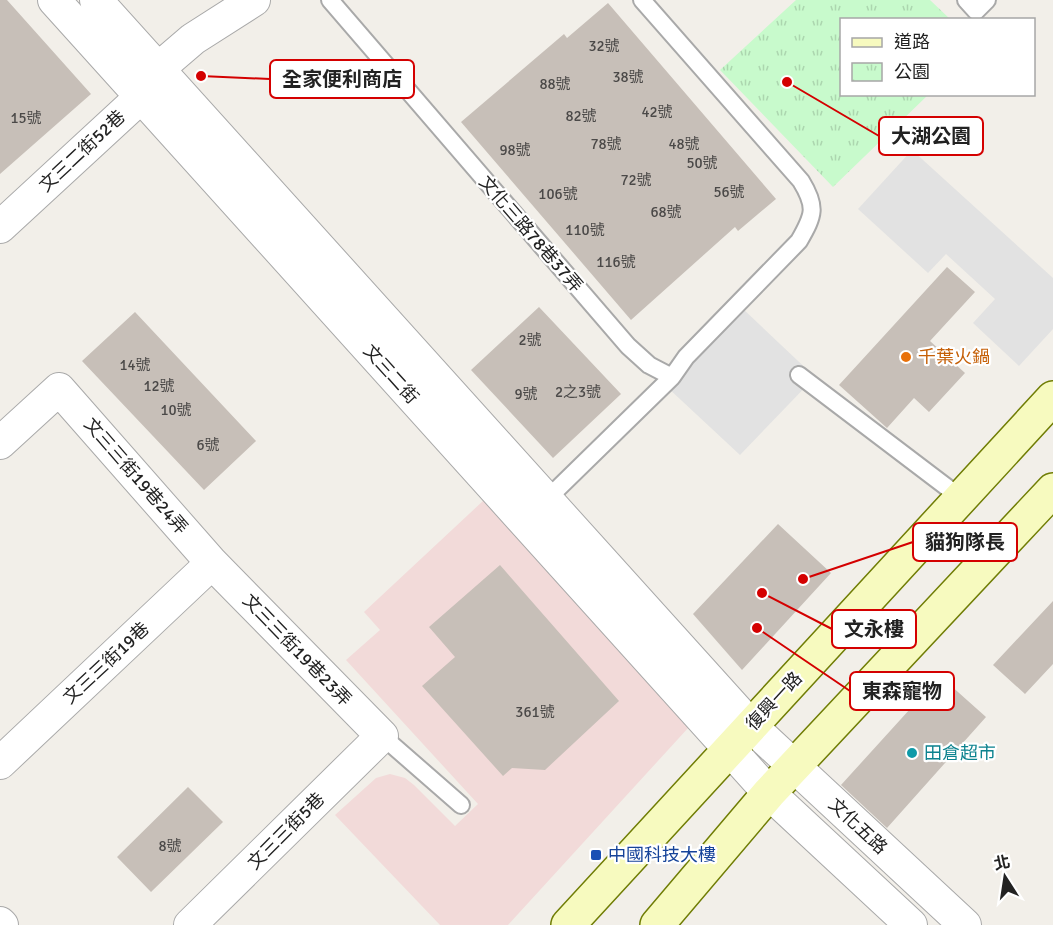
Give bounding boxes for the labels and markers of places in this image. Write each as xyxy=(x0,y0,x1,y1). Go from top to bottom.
callout: 全家便利商店 xyxy=(270,60,414,98)
callout: 大湖公園 xyxy=(879,117,983,155)
place label: 千葉火鍋 xyxy=(918,346,990,368)
marker: 千葉火鍋 xyxy=(899,350,913,364)
callout: 貓狗隊長 xyxy=(913,523,1017,561)
callout: 文永樓 xyxy=(832,610,916,648)
callout: 東森寵物 xyxy=(850,672,954,710)
place label: 田倉超市 xyxy=(924,742,996,764)
marker: 田倉超市 xyxy=(905,746,919,760)
place label: 中國科技大樓 xyxy=(608,844,716,866)
marker: 中國科技大樓 xyxy=(589,848,603,862)

